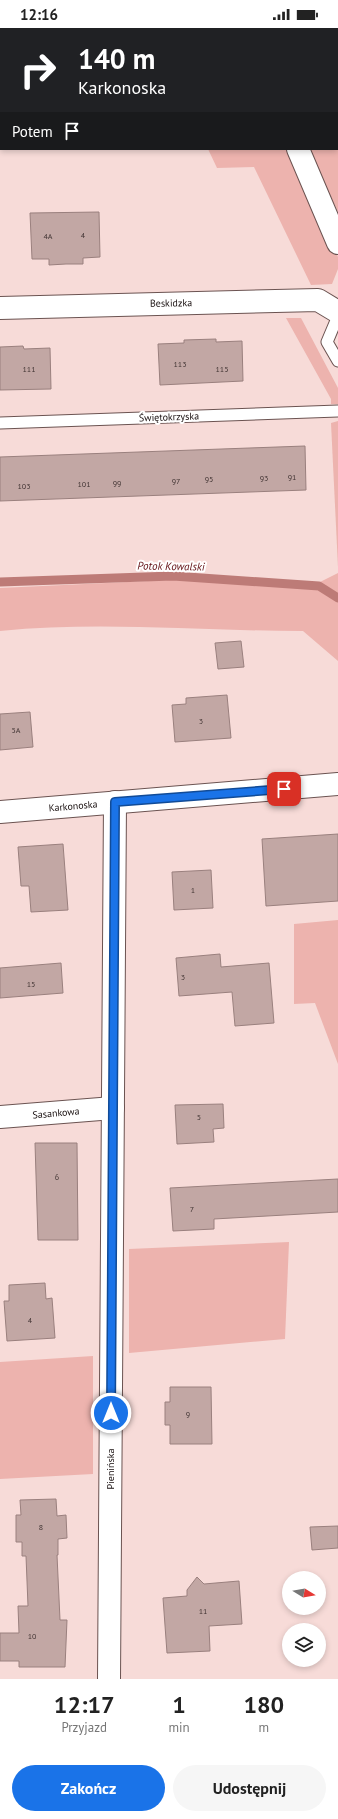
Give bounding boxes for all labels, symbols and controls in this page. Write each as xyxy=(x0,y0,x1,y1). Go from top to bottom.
text: 12:16 xyxy=(20,5,58,24)
text: 140 m xyxy=(78,40,155,77)
icon: right xyxy=(12,44,64,96)
text: Karkonoska xyxy=(78,76,166,99)
icon: arrive xyxy=(61,120,83,142)
text: Potem xyxy=(12,122,53,141)
house number: 4 xyxy=(81,230,86,240)
house number: 4A xyxy=(43,231,53,241)
street label: Beskidzka xyxy=(150,296,192,310)
house number: 113 xyxy=(173,359,187,369)
house number: 111 xyxy=(22,364,36,374)
house number: 115 xyxy=(215,364,229,374)
street label: Świętokrzyska xyxy=(139,409,199,425)
house number: 91 xyxy=(288,472,296,482)
house number: 93 xyxy=(260,473,268,483)
house number: 95 xyxy=(205,474,213,484)
house number: 97 xyxy=(172,476,180,486)
house number: 99 xyxy=(113,478,121,488)
house number: 101 xyxy=(77,479,91,489)
house number: 103 xyxy=(17,481,31,491)
water label: Potok Kowalski xyxy=(137,558,206,574)
house number: 3 xyxy=(199,716,203,726)
house number: 5A xyxy=(11,725,21,735)
pin xyxy=(267,772,301,806)
icon: arrive xyxy=(273,778,295,800)
street label: Karkonoska xyxy=(48,797,98,815)
house number: 1 xyxy=(191,885,195,895)
house number: 3 xyxy=(181,972,185,982)
house number: 15 xyxy=(27,979,35,989)
street label: Sasankowa xyxy=(32,1104,80,1122)
house number: 5 xyxy=(197,1112,201,1122)
house number: 6 xyxy=(55,1172,59,1182)
house number: 7 xyxy=(190,1204,194,1214)
house number: 4 xyxy=(28,1315,33,1325)
position arrow xyxy=(90,1392,132,1434)
house number: 9 xyxy=(186,1409,190,1419)
street label: Pienińska xyxy=(104,1448,117,1489)
house number: 8 xyxy=(39,1522,43,1532)
north arrow xyxy=(282,1571,326,1615)
map controls xyxy=(282,1571,326,1667)
house number: 11 xyxy=(199,1606,207,1616)
button: layers xyxy=(282,1623,326,1667)
house number: 10 xyxy=(28,1631,37,1641)
text: 12:17 xyxy=(54,1689,115,1720)
text: 1 xyxy=(172,1689,186,1720)
text: 180 xyxy=(243,1689,284,1720)
text: Przyjazd xyxy=(61,1719,107,1736)
text: min xyxy=(168,1719,190,1736)
text: m xyxy=(259,1719,269,1736)
button: Zakończ xyxy=(12,1765,165,1811)
button: Udostępnij xyxy=(173,1765,326,1811)

